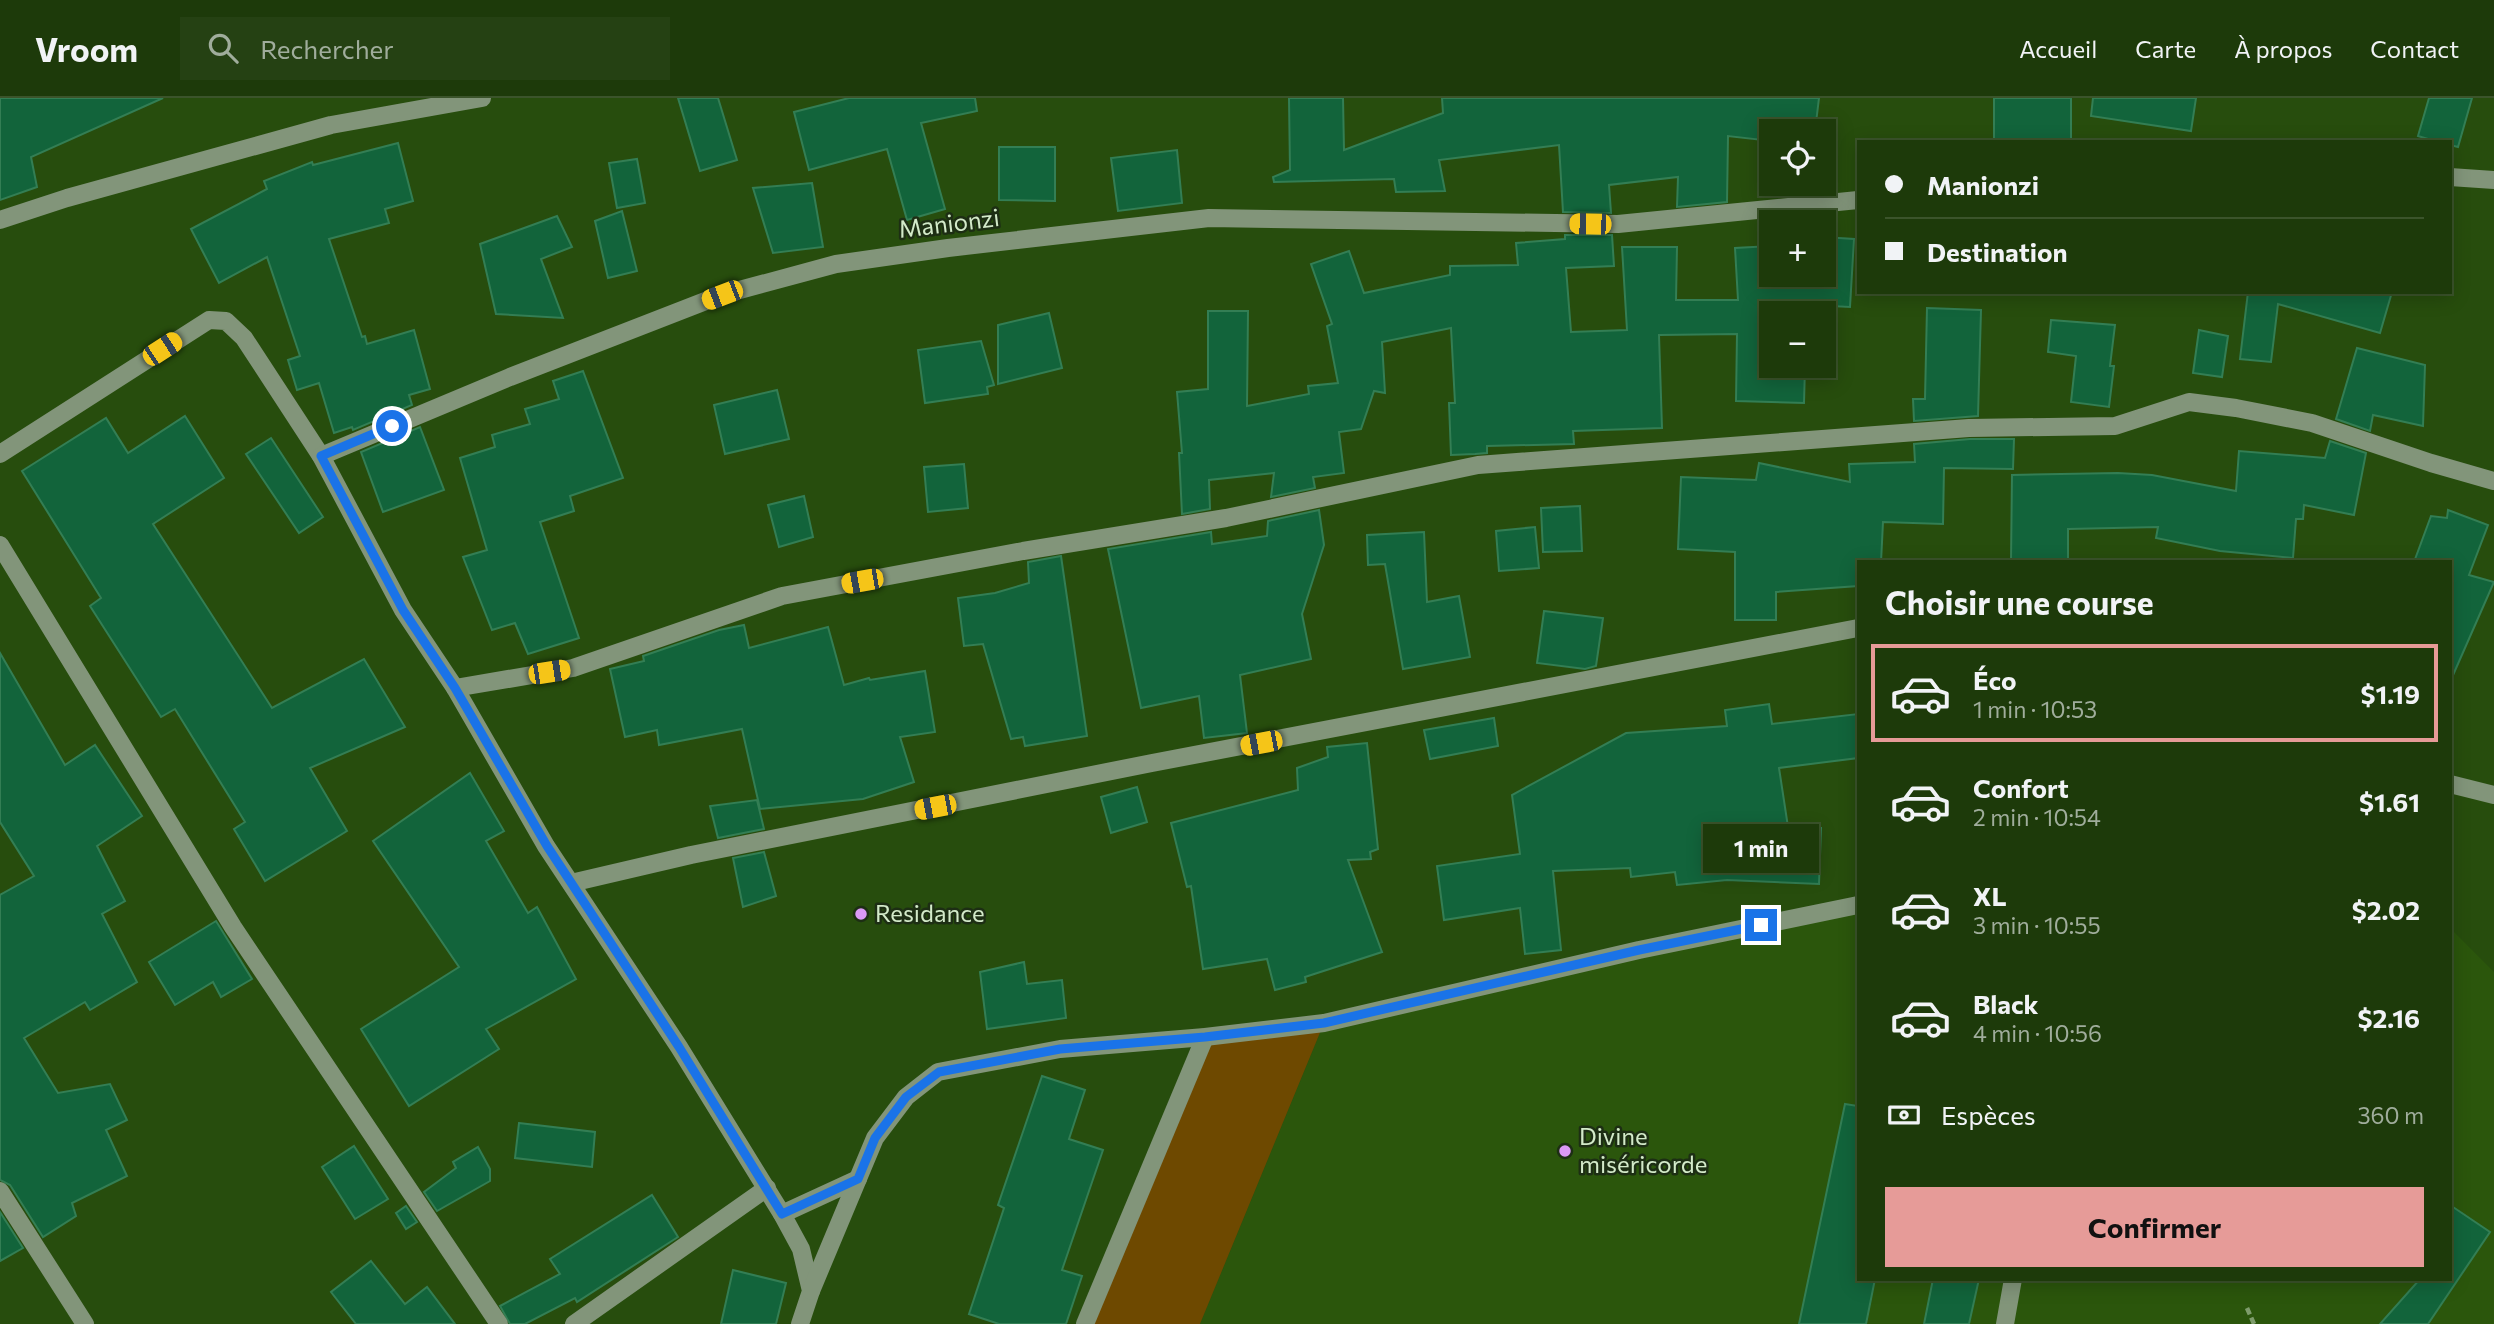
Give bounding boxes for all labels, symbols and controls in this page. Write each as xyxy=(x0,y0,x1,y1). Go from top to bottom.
search box xyxy=(180,17,670,80)
text: Vroom xyxy=(35,28,138,69)
icon: search xyxy=(204,29,242,67)
text: Rechercher xyxy=(260,33,394,64)
text: Accueil xyxy=(2019,34,2097,63)
text: Carte xyxy=(2135,34,2196,63)
text: À propos xyxy=(2234,34,2332,63)
text: Contact xyxy=(2370,34,2459,63)
map controls xyxy=(1759,119,1836,378)
button: locate xyxy=(1759,119,1836,196)
text: Manionzi xyxy=(1927,169,2039,200)
street label: Manionzi xyxy=(897,202,1001,243)
button: + xyxy=(1759,210,1836,287)
car xyxy=(1569,213,1612,235)
text: Destination xyxy=(1927,236,2068,267)
car xyxy=(699,278,746,312)
button: − xyxy=(1759,301,1836,378)
car xyxy=(139,329,186,369)
route start xyxy=(376,410,408,442)
car xyxy=(840,567,885,595)
text: Choisir une course xyxy=(1885,582,2154,622)
car xyxy=(527,658,572,686)
icon: car xyxy=(1889,662,1952,725)
text: Éco xyxy=(1973,664,2017,695)
text: $1.19 xyxy=(2361,678,2420,709)
text: 1 min · 10:53 xyxy=(1973,695,2097,723)
car xyxy=(1239,729,1284,757)
icon: car xyxy=(1889,770,1952,833)
text: Confort xyxy=(1973,772,2069,803)
text: $1.61 xyxy=(2359,786,2420,817)
car xyxy=(913,793,958,821)
text: 2 min · 10:54 xyxy=(1973,803,2101,831)
callout: 1 min xyxy=(1703,824,1819,872)
text: 1 min xyxy=(1734,834,1788,862)
icon: car xyxy=(1889,878,1952,941)
text: XL xyxy=(1973,880,2007,911)
text: $2.02 xyxy=(2352,894,2420,925)
place label: Residance xyxy=(875,898,985,927)
marker: Residance xyxy=(853,906,869,922)
route end xyxy=(1745,909,1777,941)
text: 3 min · 10:55 xyxy=(1973,911,2101,939)
icon: car xyxy=(1889,986,1952,1049)
text: Black xyxy=(1973,988,2039,1019)
text: $2.16 xyxy=(2358,1002,2420,1033)
text: 4 min · 10:56 xyxy=(1973,1019,2102,1047)
icon: cash xyxy=(1885,1096,1923,1134)
text: Espèces xyxy=(1941,1099,2036,1130)
text: 360 m xyxy=(2357,1101,2424,1129)
place label: Divine miséricorde xyxy=(1579,1121,1707,1178)
marker: Divine miséricorde xyxy=(1557,1143,1573,1159)
button: Confirmer xyxy=(1885,1187,2424,1267)

